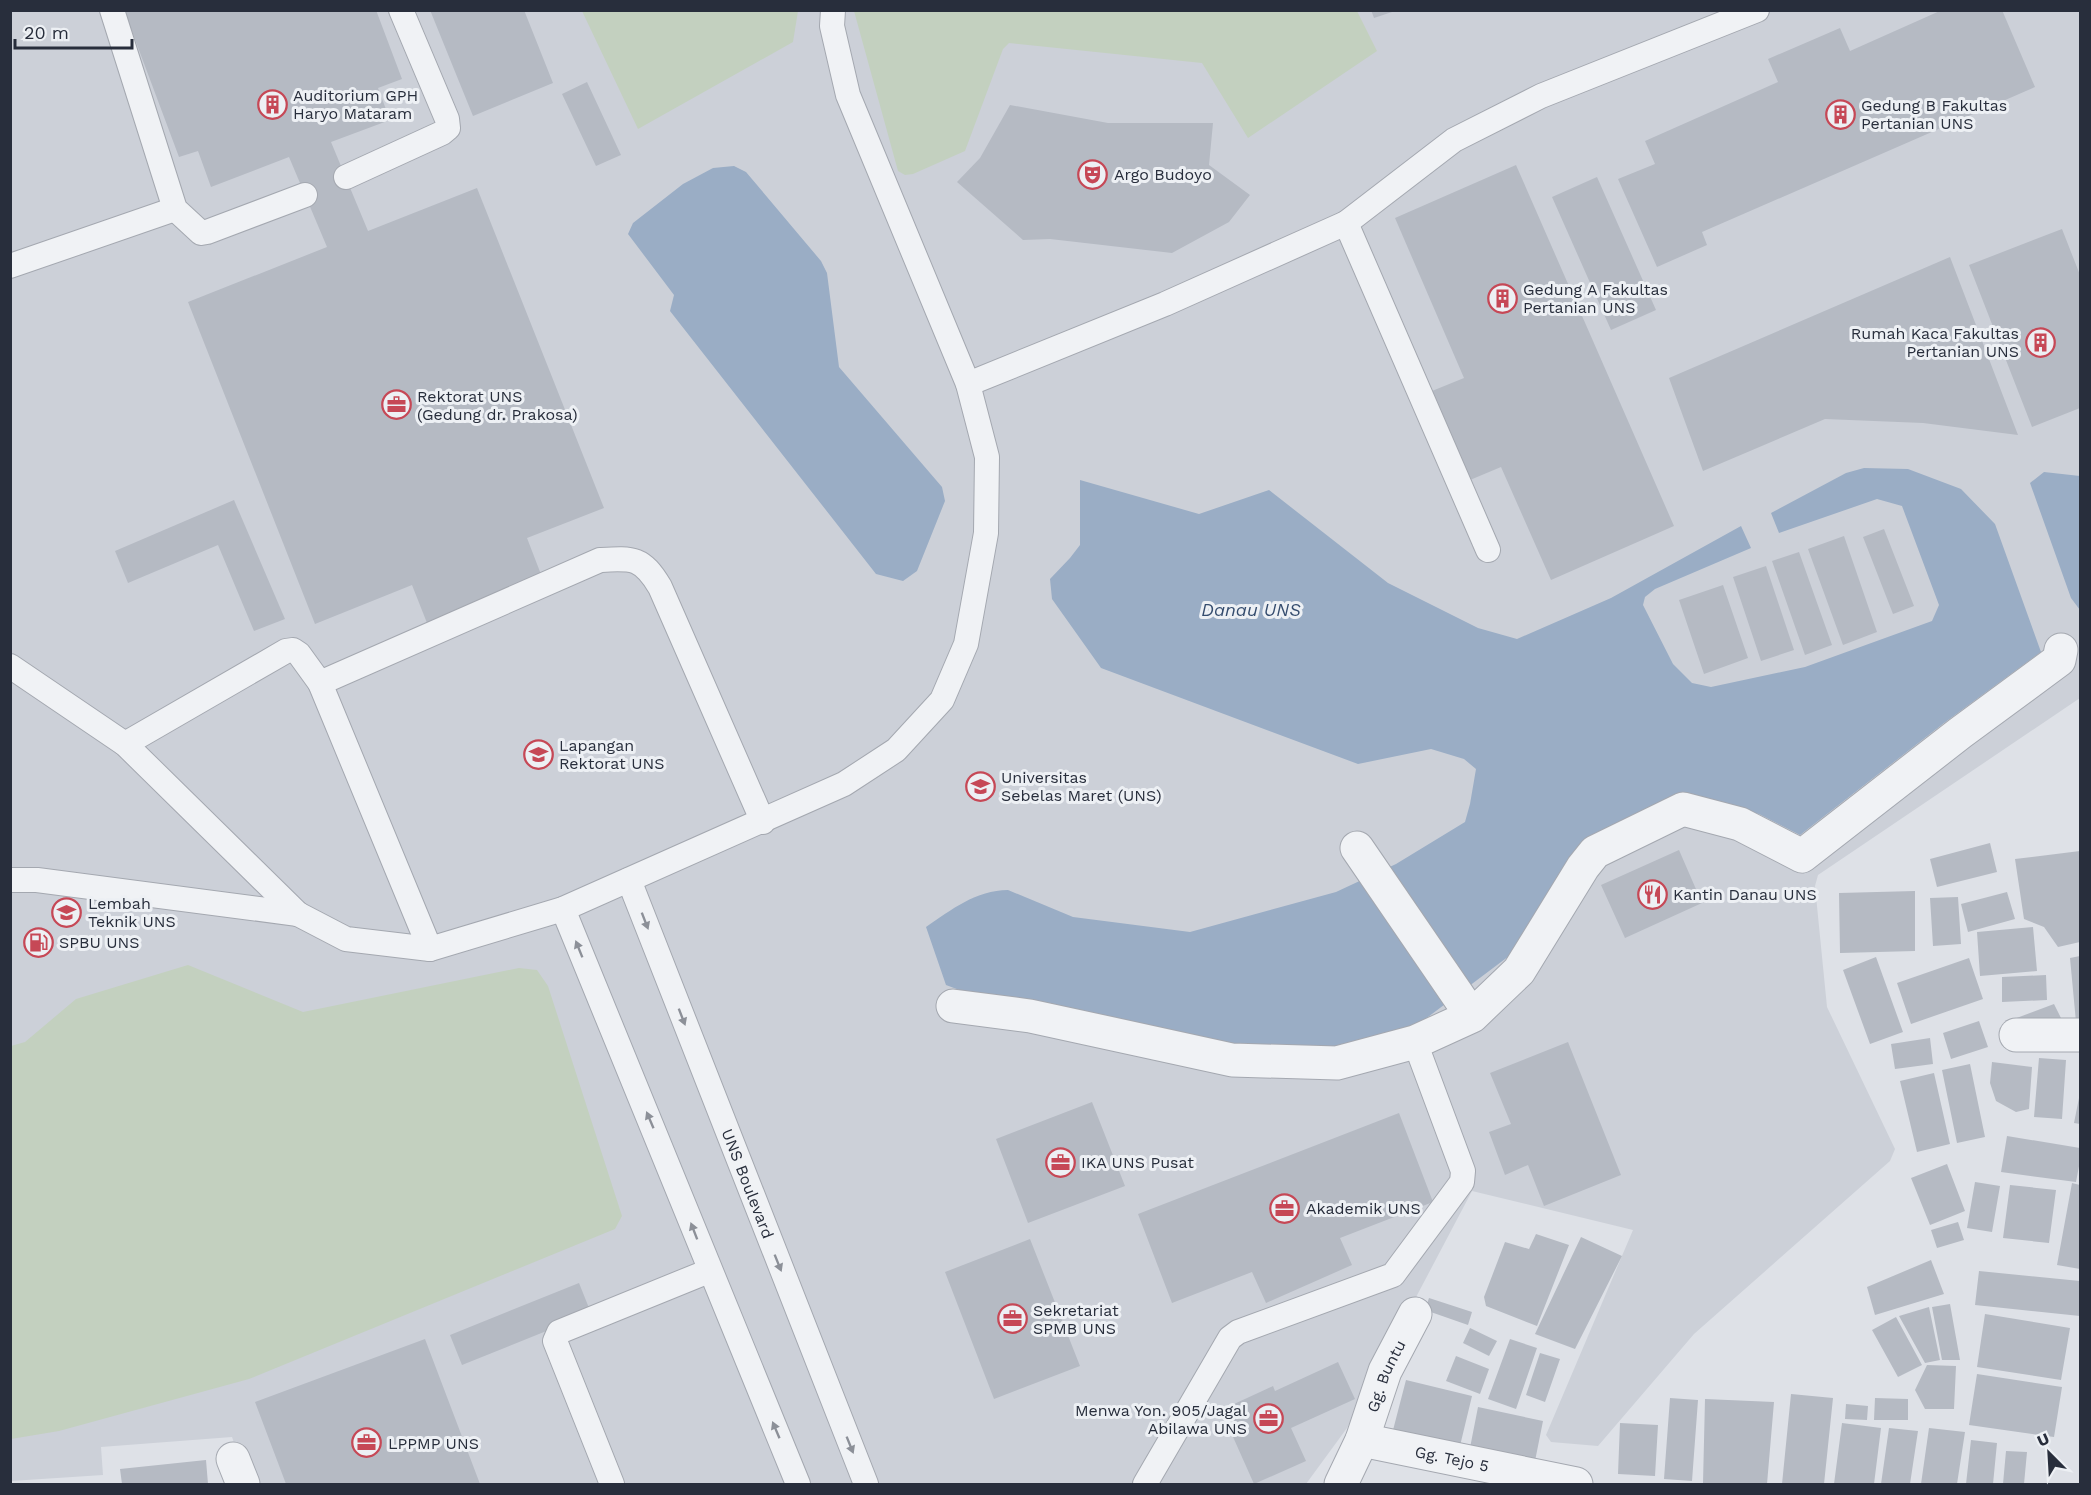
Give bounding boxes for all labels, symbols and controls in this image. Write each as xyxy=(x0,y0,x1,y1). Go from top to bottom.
scale bar xyxy=(15,12,132,50)
text: 20 m xyxy=(24,22,69,43)
place label: Auditorium GPH Haryo Mataram xyxy=(293,86,418,123)
building icon: Auditorium GPH Haryo Mataram xyxy=(256,88,288,120)
place label: Gedung B Fakultas Pertanian UNS xyxy=(1861,96,2007,133)
building icon: Gedung B Fakultas Pertanian UNS xyxy=(1824,98,1856,130)
theatre icon: Argo Budoyo xyxy=(1077,158,1109,190)
place label: Argo Budoyo xyxy=(1114,165,1212,184)
place label: Gedung A Fakultas Pertanian UNS xyxy=(1523,280,1668,317)
building icon: Gedung A Fakultas Pertanian UNS xyxy=(1486,282,1518,314)
place label: Rumah Kaca Fakultas Pertanian UNS xyxy=(1851,324,2019,361)
building icon: Rumah Kaca Fakultas Pertanian UNS xyxy=(2024,326,2056,358)
place label: Rektorat UNS (Gedung dr. Prakosa) xyxy=(417,387,578,424)
office icon: Rektorat UNS (Gedung dr. Prakosa) xyxy=(380,389,412,421)
water label: Danau UNS xyxy=(1201,599,1301,620)
place label: Lapangan Rektorat UNS xyxy=(559,736,665,773)
school or university icon: Lapangan Rektorat UNS xyxy=(522,738,554,770)
place label: Universitas Sebelas Maret (UNS) xyxy=(1001,768,1162,805)
school or university icon: Universitas Sebelas Maret (UNS) xyxy=(964,770,996,802)
restaurant icon: Kantin Danau UNS xyxy=(1636,878,1668,910)
place label: Kantin Danau UNS xyxy=(1673,885,1817,904)
place label: Lembah Teknik UNS xyxy=(88,894,176,931)
school or university icon: Lembah Teknik UNS xyxy=(51,896,83,928)
one-way arrow xyxy=(640,913,650,931)
fuel station icon: SPBU UNS xyxy=(22,926,54,958)
place label: SPBU UNS xyxy=(59,933,140,952)
one-way arrow xyxy=(574,940,583,958)
one-way arrow xyxy=(677,1008,687,1026)
one-way arrow xyxy=(645,1111,655,1129)
street label: UNS Boulevard xyxy=(718,1126,778,1241)
office icon: IKA UNS Pusat xyxy=(1044,1146,1076,1178)
place label: IKA UNS Pusat xyxy=(1081,1153,1194,1172)
office icon: Akademik UNS xyxy=(1269,1192,1301,1224)
place label: Akademik UNS xyxy=(1306,1199,1421,1218)
one-way arrow xyxy=(689,1221,699,1239)
one-way arrow xyxy=(774,1254,783,1272)
place label: Sekretariat SPMB UNS xyxy=(1033,1301,1119,1338)
office icon: Sekretariat SPMB UNS xyxy=(996,1303,1028,1335)
street label: Gg. Buntu xyxy=(1363,1337,1410,1415)
place label: Menwa Yon. 905/Jagal Abilawa UNS xyxy=(1075,1401,1247,1438)
office icon: Menwa Yon. 905/Jagal Abilawa UNS xyxy=(1252,1403,1284,1435)
one-way arrow xyxy=(771,1421,781,1439)
north arrow xyxy=(2019,1423,2079,1483)
office icon: LPPMP UNS xyxy=(351,1427,383,1459)
text: U xyxy=(2034,1429,2052,1451)
place label: LPPMP UNS xyxy=(388,1434,479,1453)
one-way arrow xyxy=(845,1436,855,1454)
street label: Gg. Tejo 5 xyxy=(1413,1442,1491,1476)

